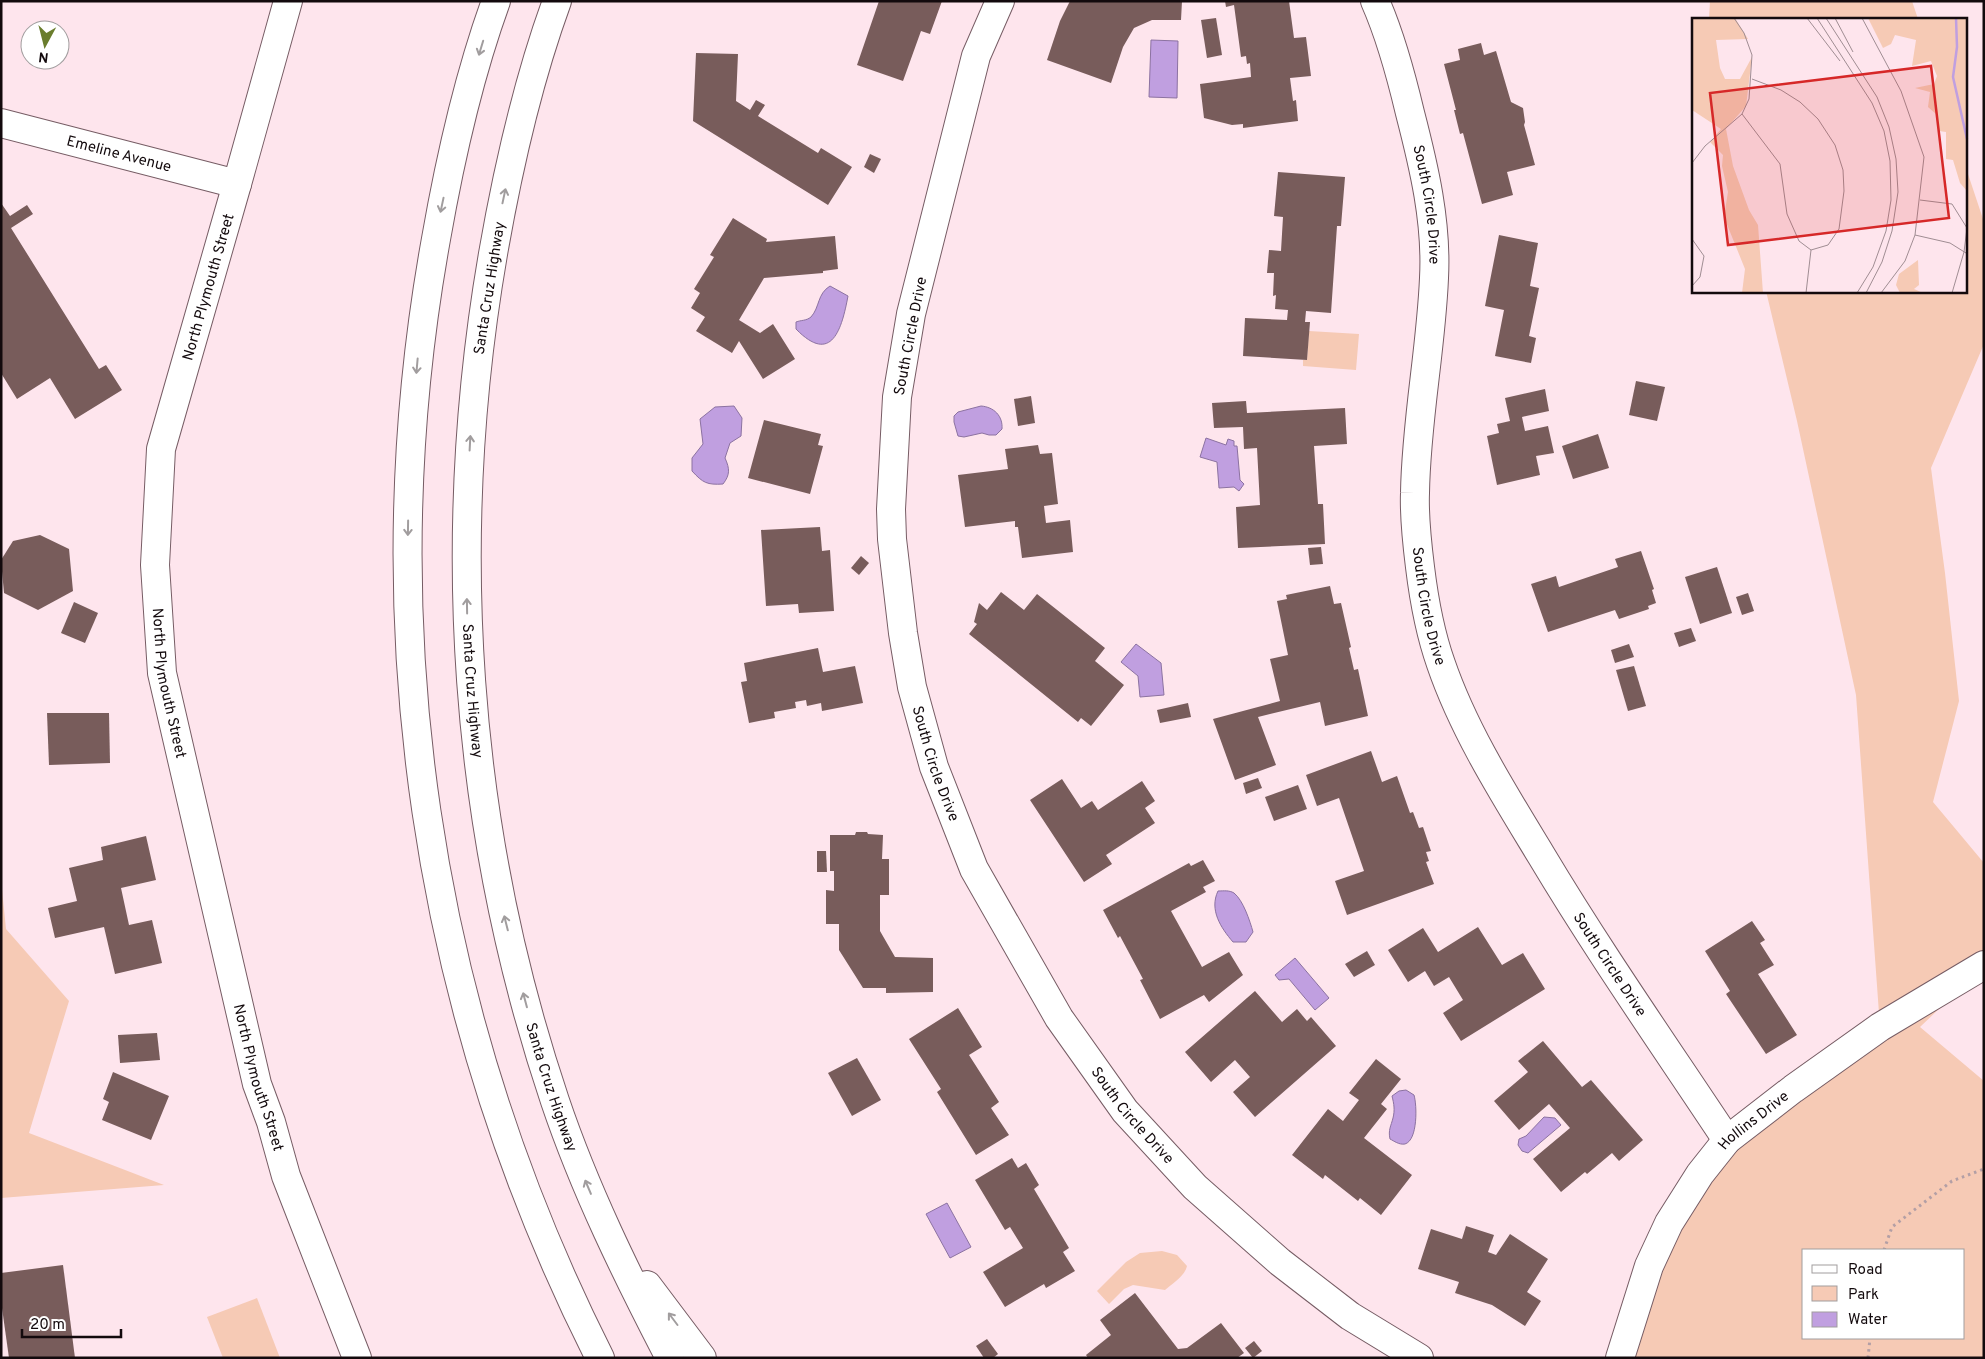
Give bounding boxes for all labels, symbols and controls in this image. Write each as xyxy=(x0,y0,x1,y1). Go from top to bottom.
inset map xyxy=(1692,18,1968,292)
north arrow xyxy=(20,20,70,70)
one-way arrow xyxy=(476,39,486,55)
text: N xyxy=(38,47,50,65)
street label: Emeline Avenue xyxy=(64,132,173,178)
street label: South Circle Drive xyxy=(1407,143,1442,264)
one-way arrow xyxy=(500,188,510,204)
one-way arrow xyxy=(437,197,446,213)
street label: North Plymouth Street xyxy=(179,212,240,363)
street label: Santa Cruz Highway xyxy=(471,220,510,356)
street label: South Circle Drive xyxy=(891,275,932,397)
one-way arrow xyxy=(412,358,422,374)
one-way arrow xyxy=(466,436,475,452)
one-way arrow xyxy=(403,520,412,536)
street label: South Circle Drive xyxy=(1407,546,1449,668)
one-way arrow xyxy=(463,598,472,614)
street label: North Plymouth Street xyxy=(147,607,189,760)
street label: Santa Cruz Highway xyxy=(457,624,486,759)
street label: South Circle Drive xyxy=(907,704,962,825)
street label: South Circle Drive xyxy=(1568,910,1650,1021)
one-way arrow xyxy=(501,915,510,931)
one-way arrow xyxy=(520,992,529,1008)
street label: North Plymouth Street xyxy=(228,1002,287,1154)
street label: Santa Cruz Highway xyxy=(520,1021,581,1155)
street label: South Circle Drive xyxy=(1086,1064,1177,1169)
street label: Hollins Drive xyxy=(1715,1088,1793,1155)
one-way arrow xyxy=(583,1180,593,1195)
legend xyxy=(1802,1249,1965,1339)
text: Road xyxy=(1848,1261,1883,1280)
text: Park xyxy=(1848,1286,1879,1305)
scale bar xyxy=(22,1306,121,1338)
text: Water xyxy=(1848,1311,1888,1330)
one-way arrow xyxy=(667,1313,678,1326)
text: 20 m xyxy=(30,1316,65,1335)

